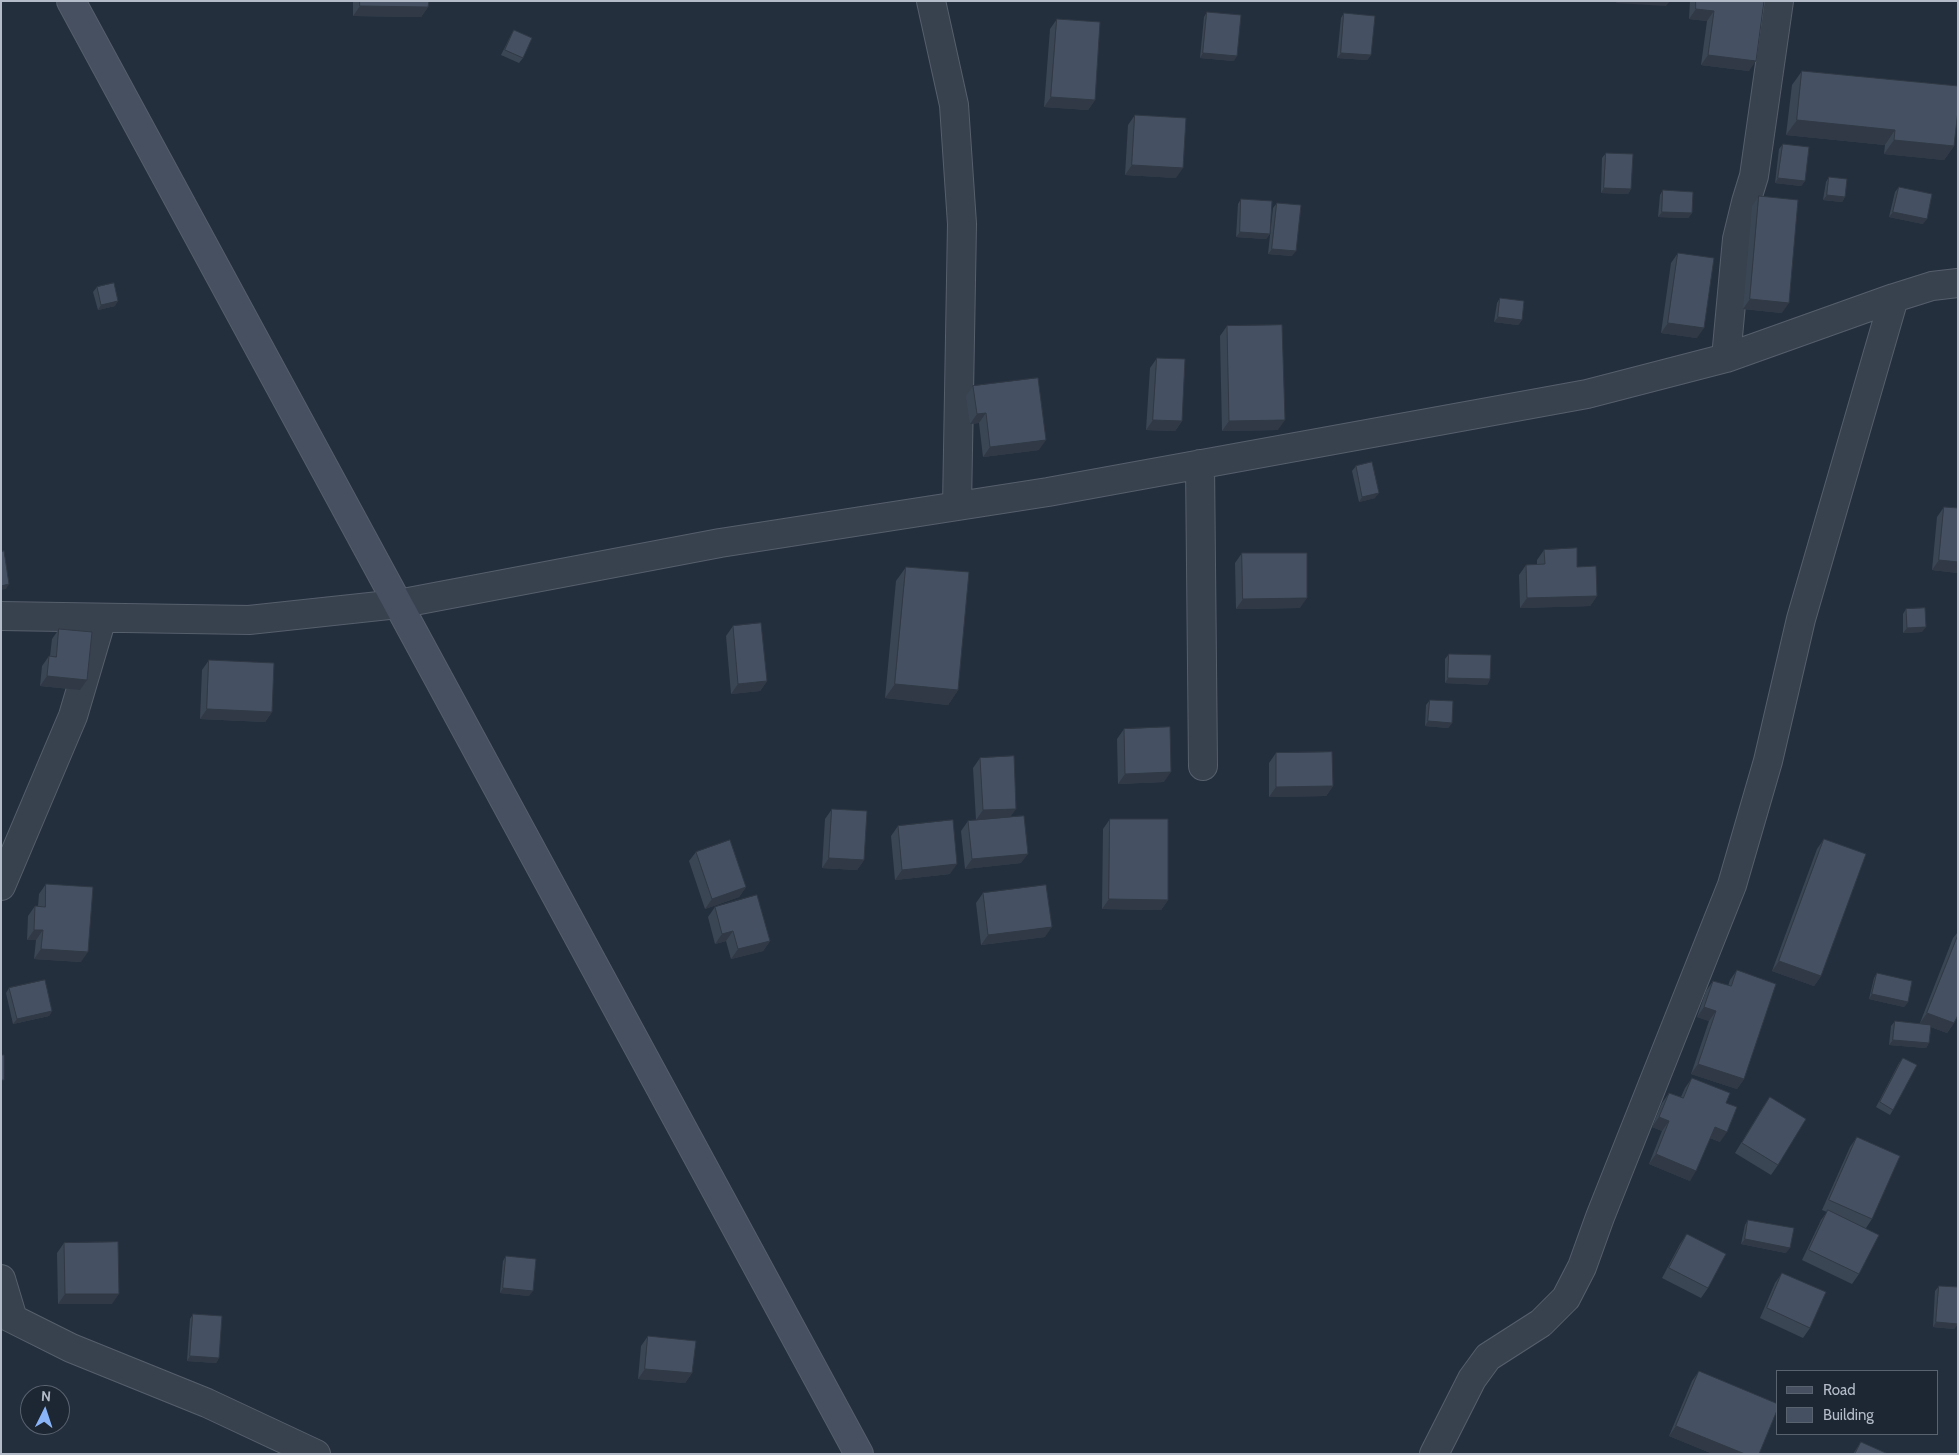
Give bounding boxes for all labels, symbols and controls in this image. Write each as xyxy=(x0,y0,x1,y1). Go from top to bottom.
legend xyxy=(1776,1370,1939,1435)
text: Road xyxy=(1823,1381,1856,1399)
north arrow xyxy=(20,1385,70,1435)
text: N xyxy=(40,1387,52,1405)
text: Building xyxy=(1823,1406,1874,1424)

